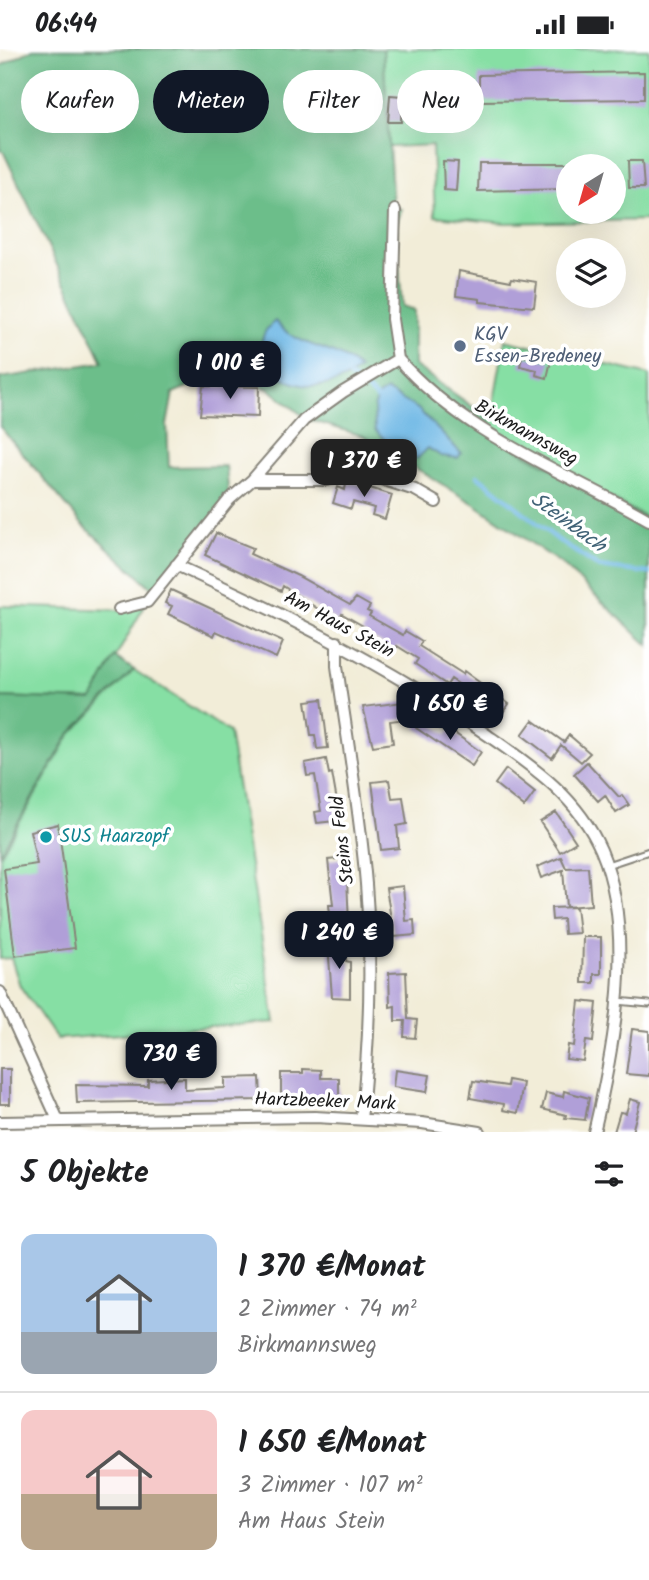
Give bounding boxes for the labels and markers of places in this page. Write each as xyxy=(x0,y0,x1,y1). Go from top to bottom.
place label: KGV Essen-Bredeney xyxy=(474,320,602,372)
marker: KGV Essen-Bredeney xyxy=(452,338,468,354)
pin: 1 010 € xyxy=(165,341,295,401)
pin: 1 370 € xyxy=(299,440,429,499)
pin: 1 650 € xyxy=(385,683,515,742)
place label: SUS Haarzopf xyxy=(60,822,171,852)
marker: SUS Haarzopf xyxy=(38,829,54,845)
pin: 1 240 € xyxy=(274,911,404,971)
pin: 730 € xyxy=(122,1033,220,1092)

